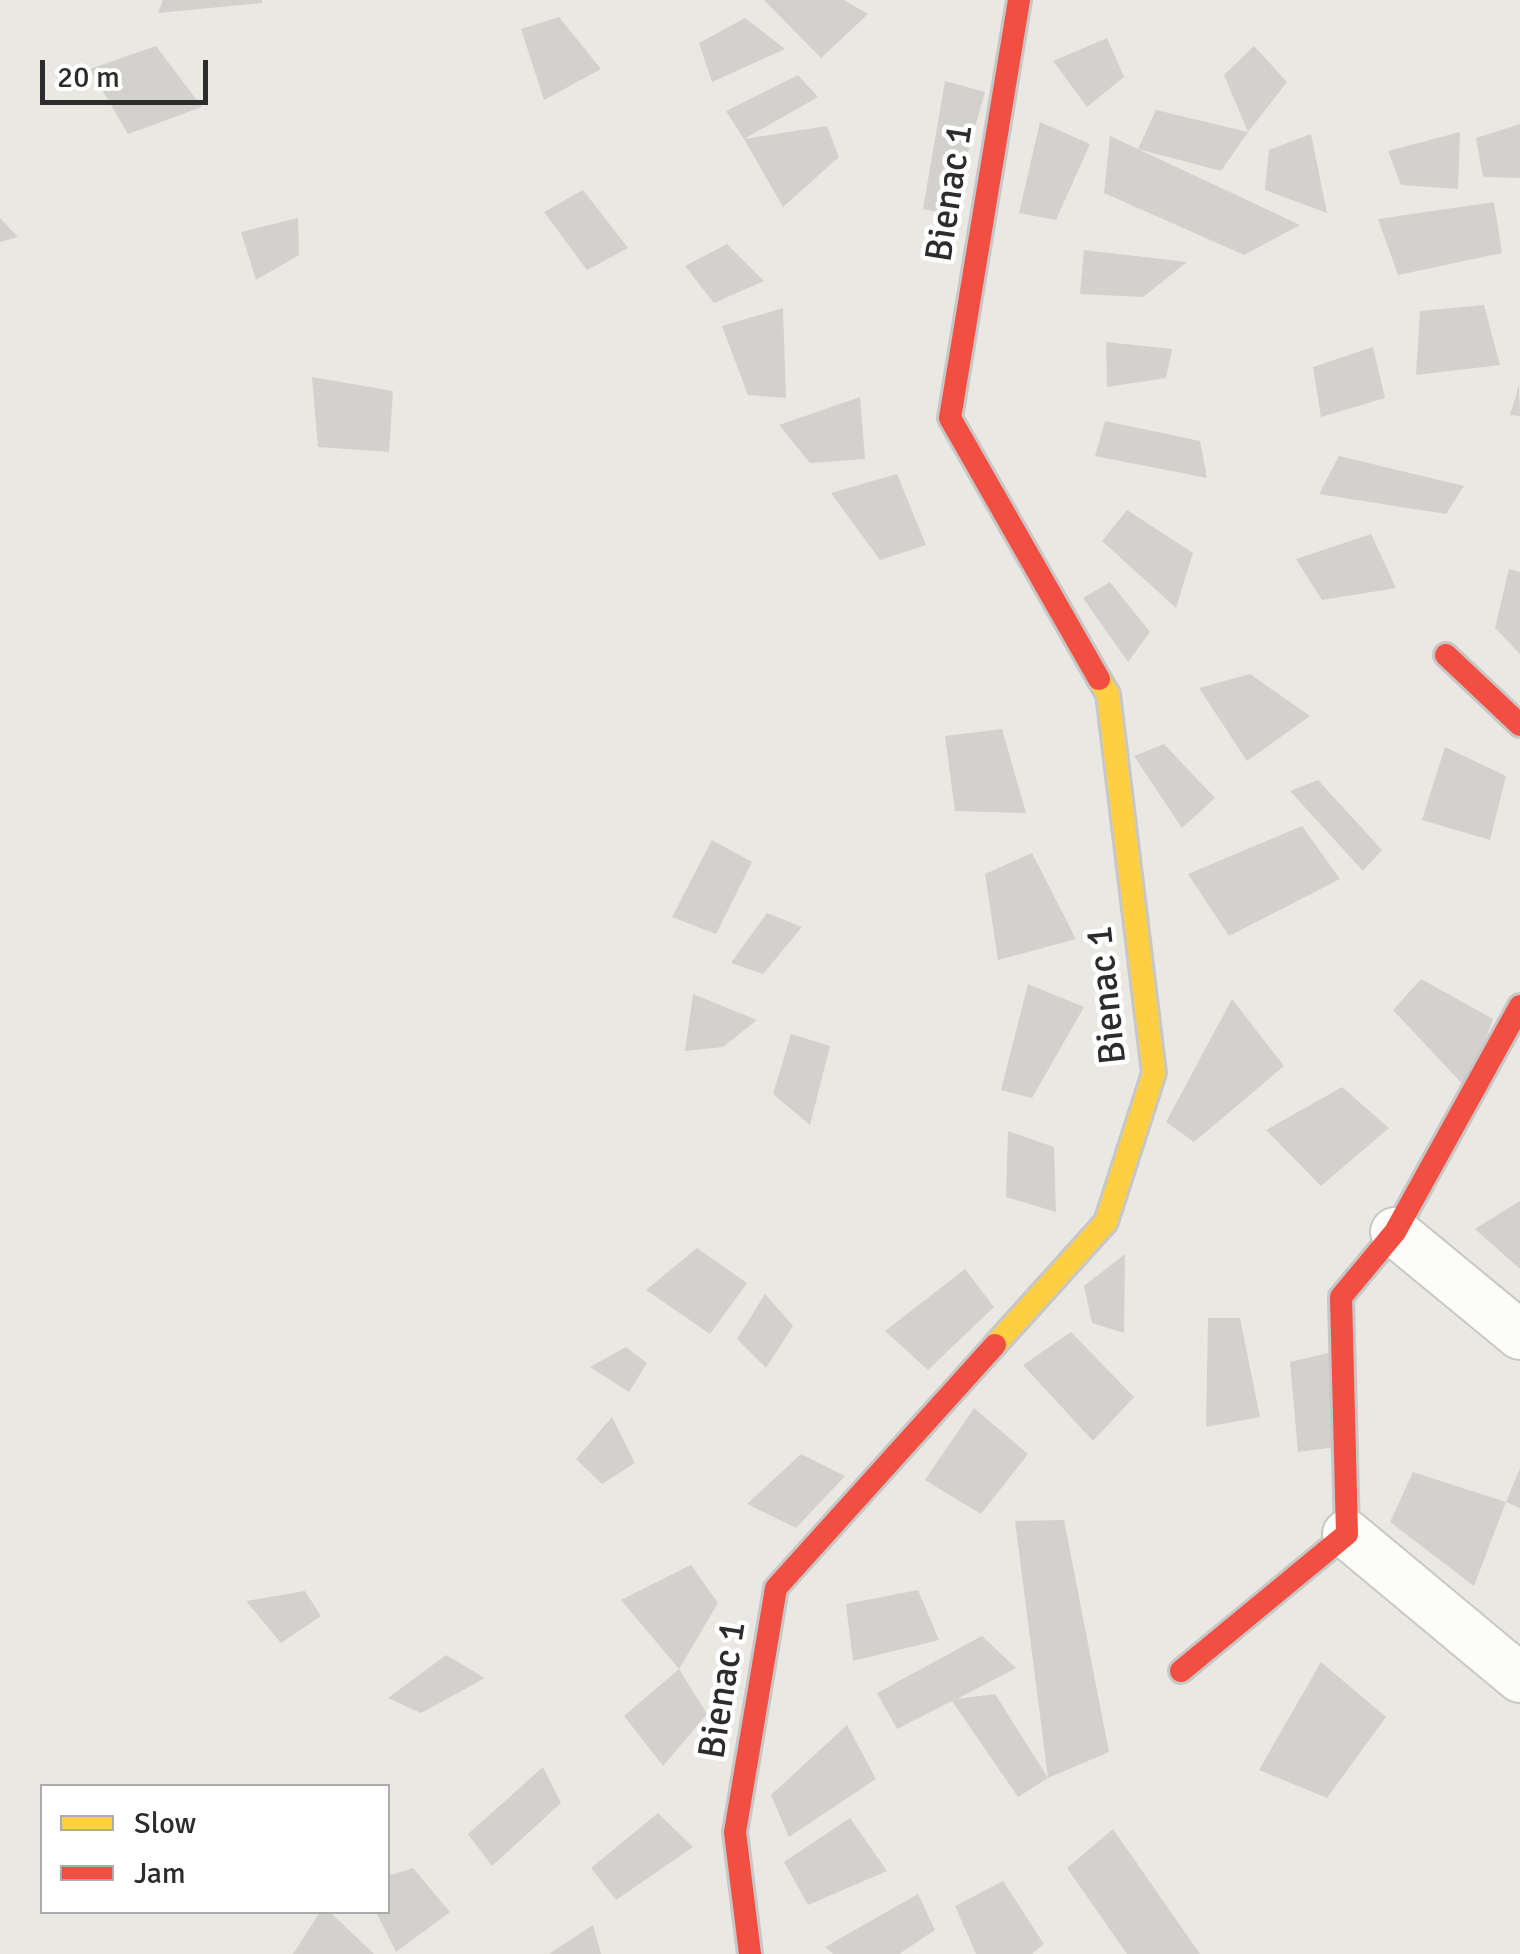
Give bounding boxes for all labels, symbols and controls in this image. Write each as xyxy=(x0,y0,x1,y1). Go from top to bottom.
scale bar xyxy=(45,40,212,102)
text: 20 m xyxy=(57,59,120,96)
street label: Bienac 1 xyxy=(918,121,984,265)
street label: Bienac 1 xyxy=(1078,924,1138,1066)
street label: Bienac 1 xyxy=(691,1618,757,1762)
legend xyxy=(40,1784,390,1914)
text: Slow xyxy=(134,1805,196,1842)
text: Jam xyxy=(134,1855,186,1892)

